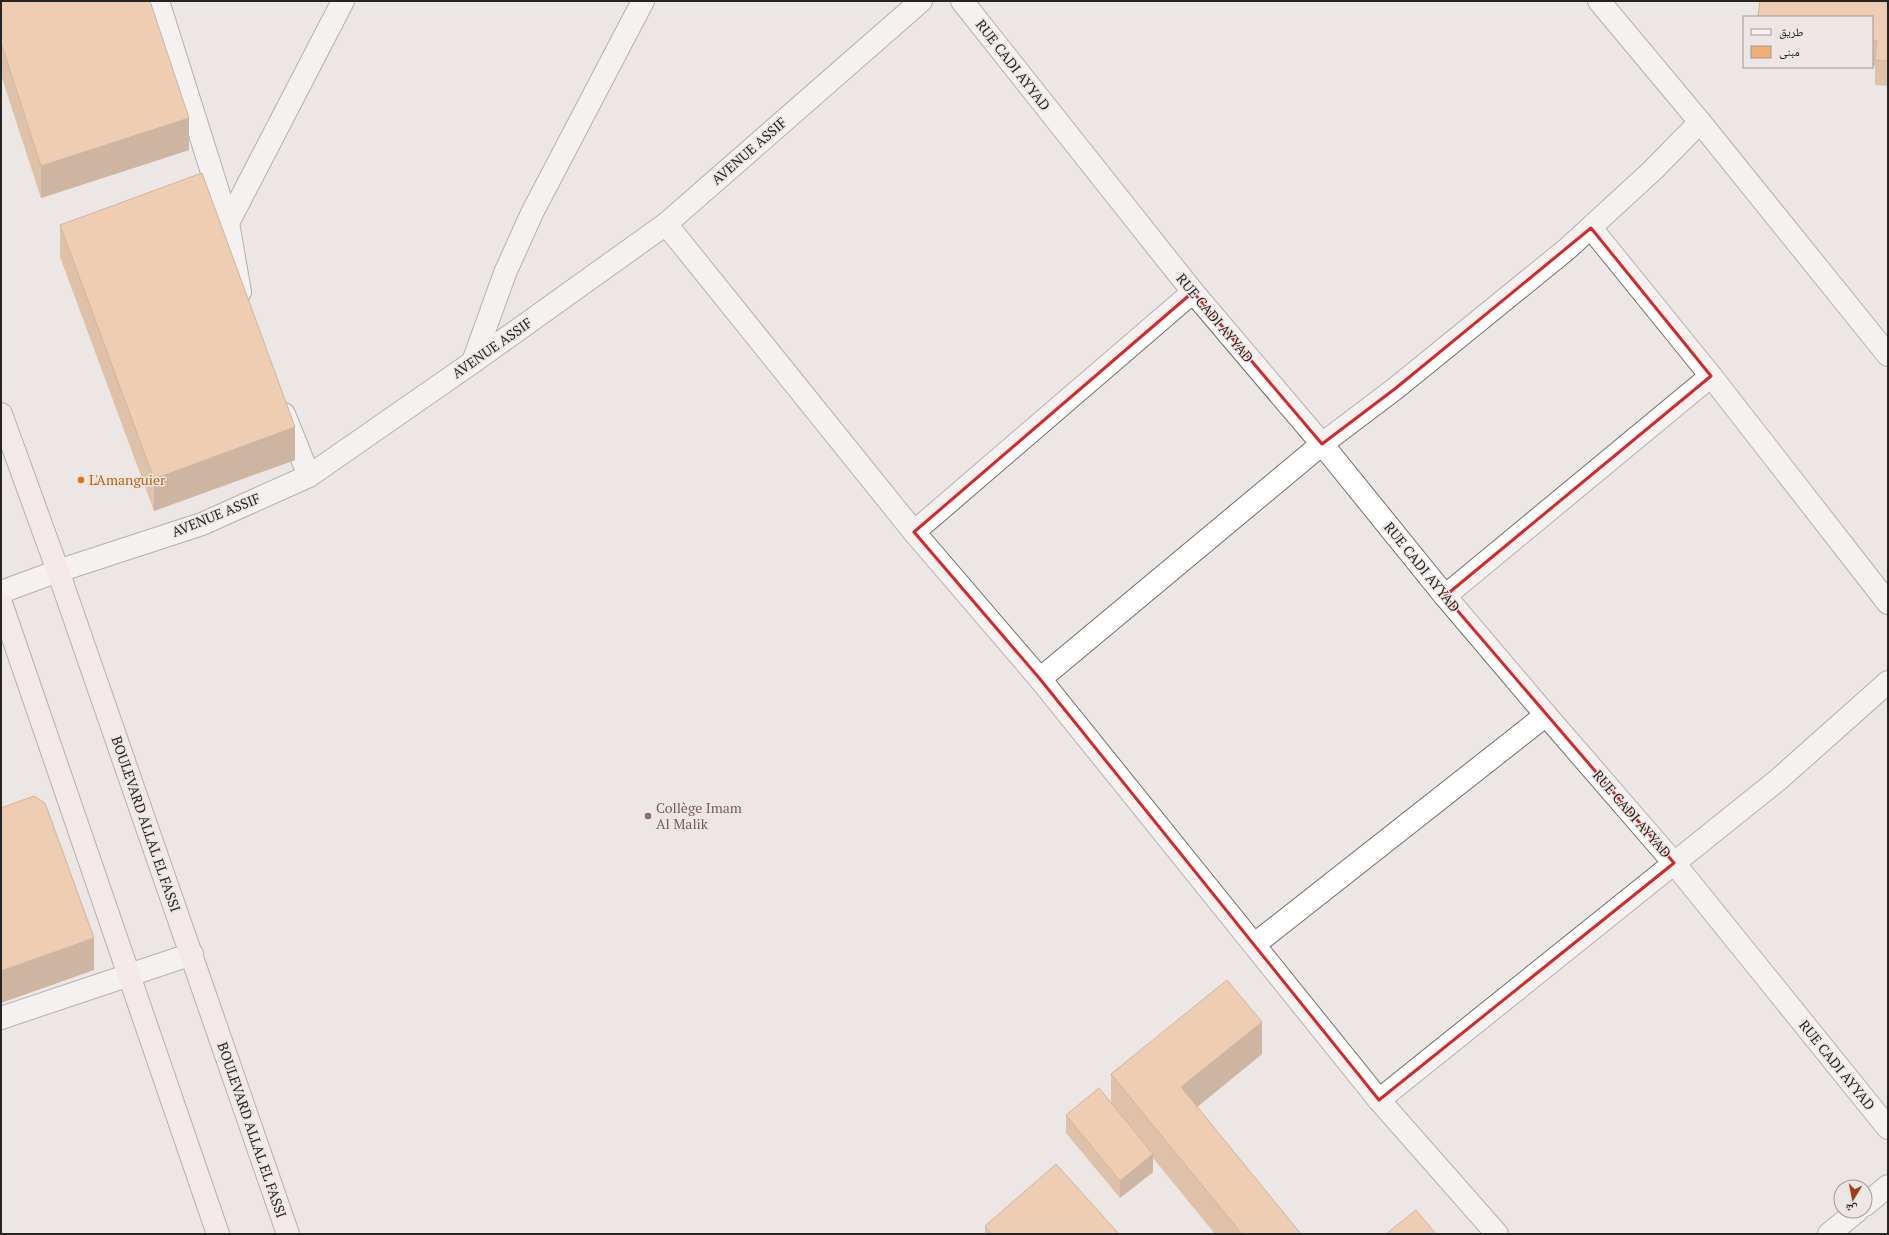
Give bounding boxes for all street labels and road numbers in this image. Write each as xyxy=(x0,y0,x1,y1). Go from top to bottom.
street label: RUE CADI AYYAD xyxy=(972,15,1055,114)
street label: AVENUE ASSIF xyxy=(707,113,790,189)
street label: RUE CADI AYYAD xyxy=(1173,269,1258,366)
street label: AVENUE ASSIF xyxy=(448,313,536,382)
street label: AVENUE ASSIF xyxy=(169,488,263,541)
street label: RUE CADI AYYAD xyxy=(1380,518,1465,616)
street label: BOULEVARD ALLAL EL FASSI xyxy=(107,733,186,914)
street label: RUE CADI AYYAD xyxy=(1589,766,1676,862)
street label: RUE CADI AYYAD xyxy=(1795,1016,1880,1114)
street label: BOULEVARD ALLAL EL FASSI xyxy=(213,1039,292,1220)

